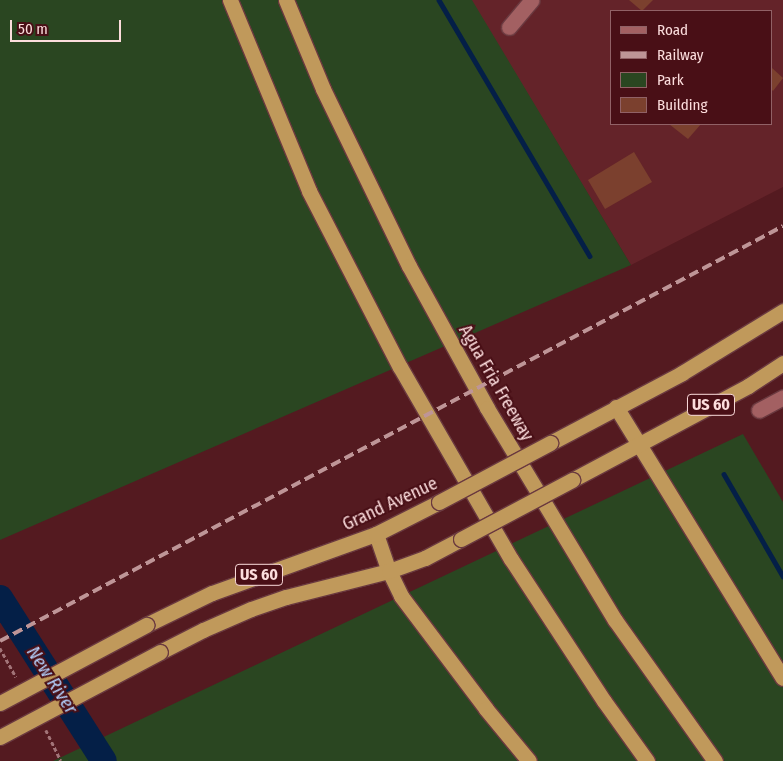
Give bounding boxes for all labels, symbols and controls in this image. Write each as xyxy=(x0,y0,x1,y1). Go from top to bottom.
scale bar xyxy=(12,10,124,42)
legend xyxy=(610,10,773,125)
text: 50 m xyxy=(18,20,48,38)
text: Road xyxy=(657,21,688,39)
text: Railway xyxy=(657,46,704,64)
text: Park xyxy=(657,71,684,89)
text: Building xyxy=(657,96,708,114)
street label: Agua Fria Freeway xyxy=(454,321,538,445)
road number: US 60 xyxy=(686,392,736,418)
street label: Grand Avenue xyxy=(339,473,441,535)
road number: US 60 xyxy=(234,562,284,588)
water label: New River xyxy=(22,642,82,718)

